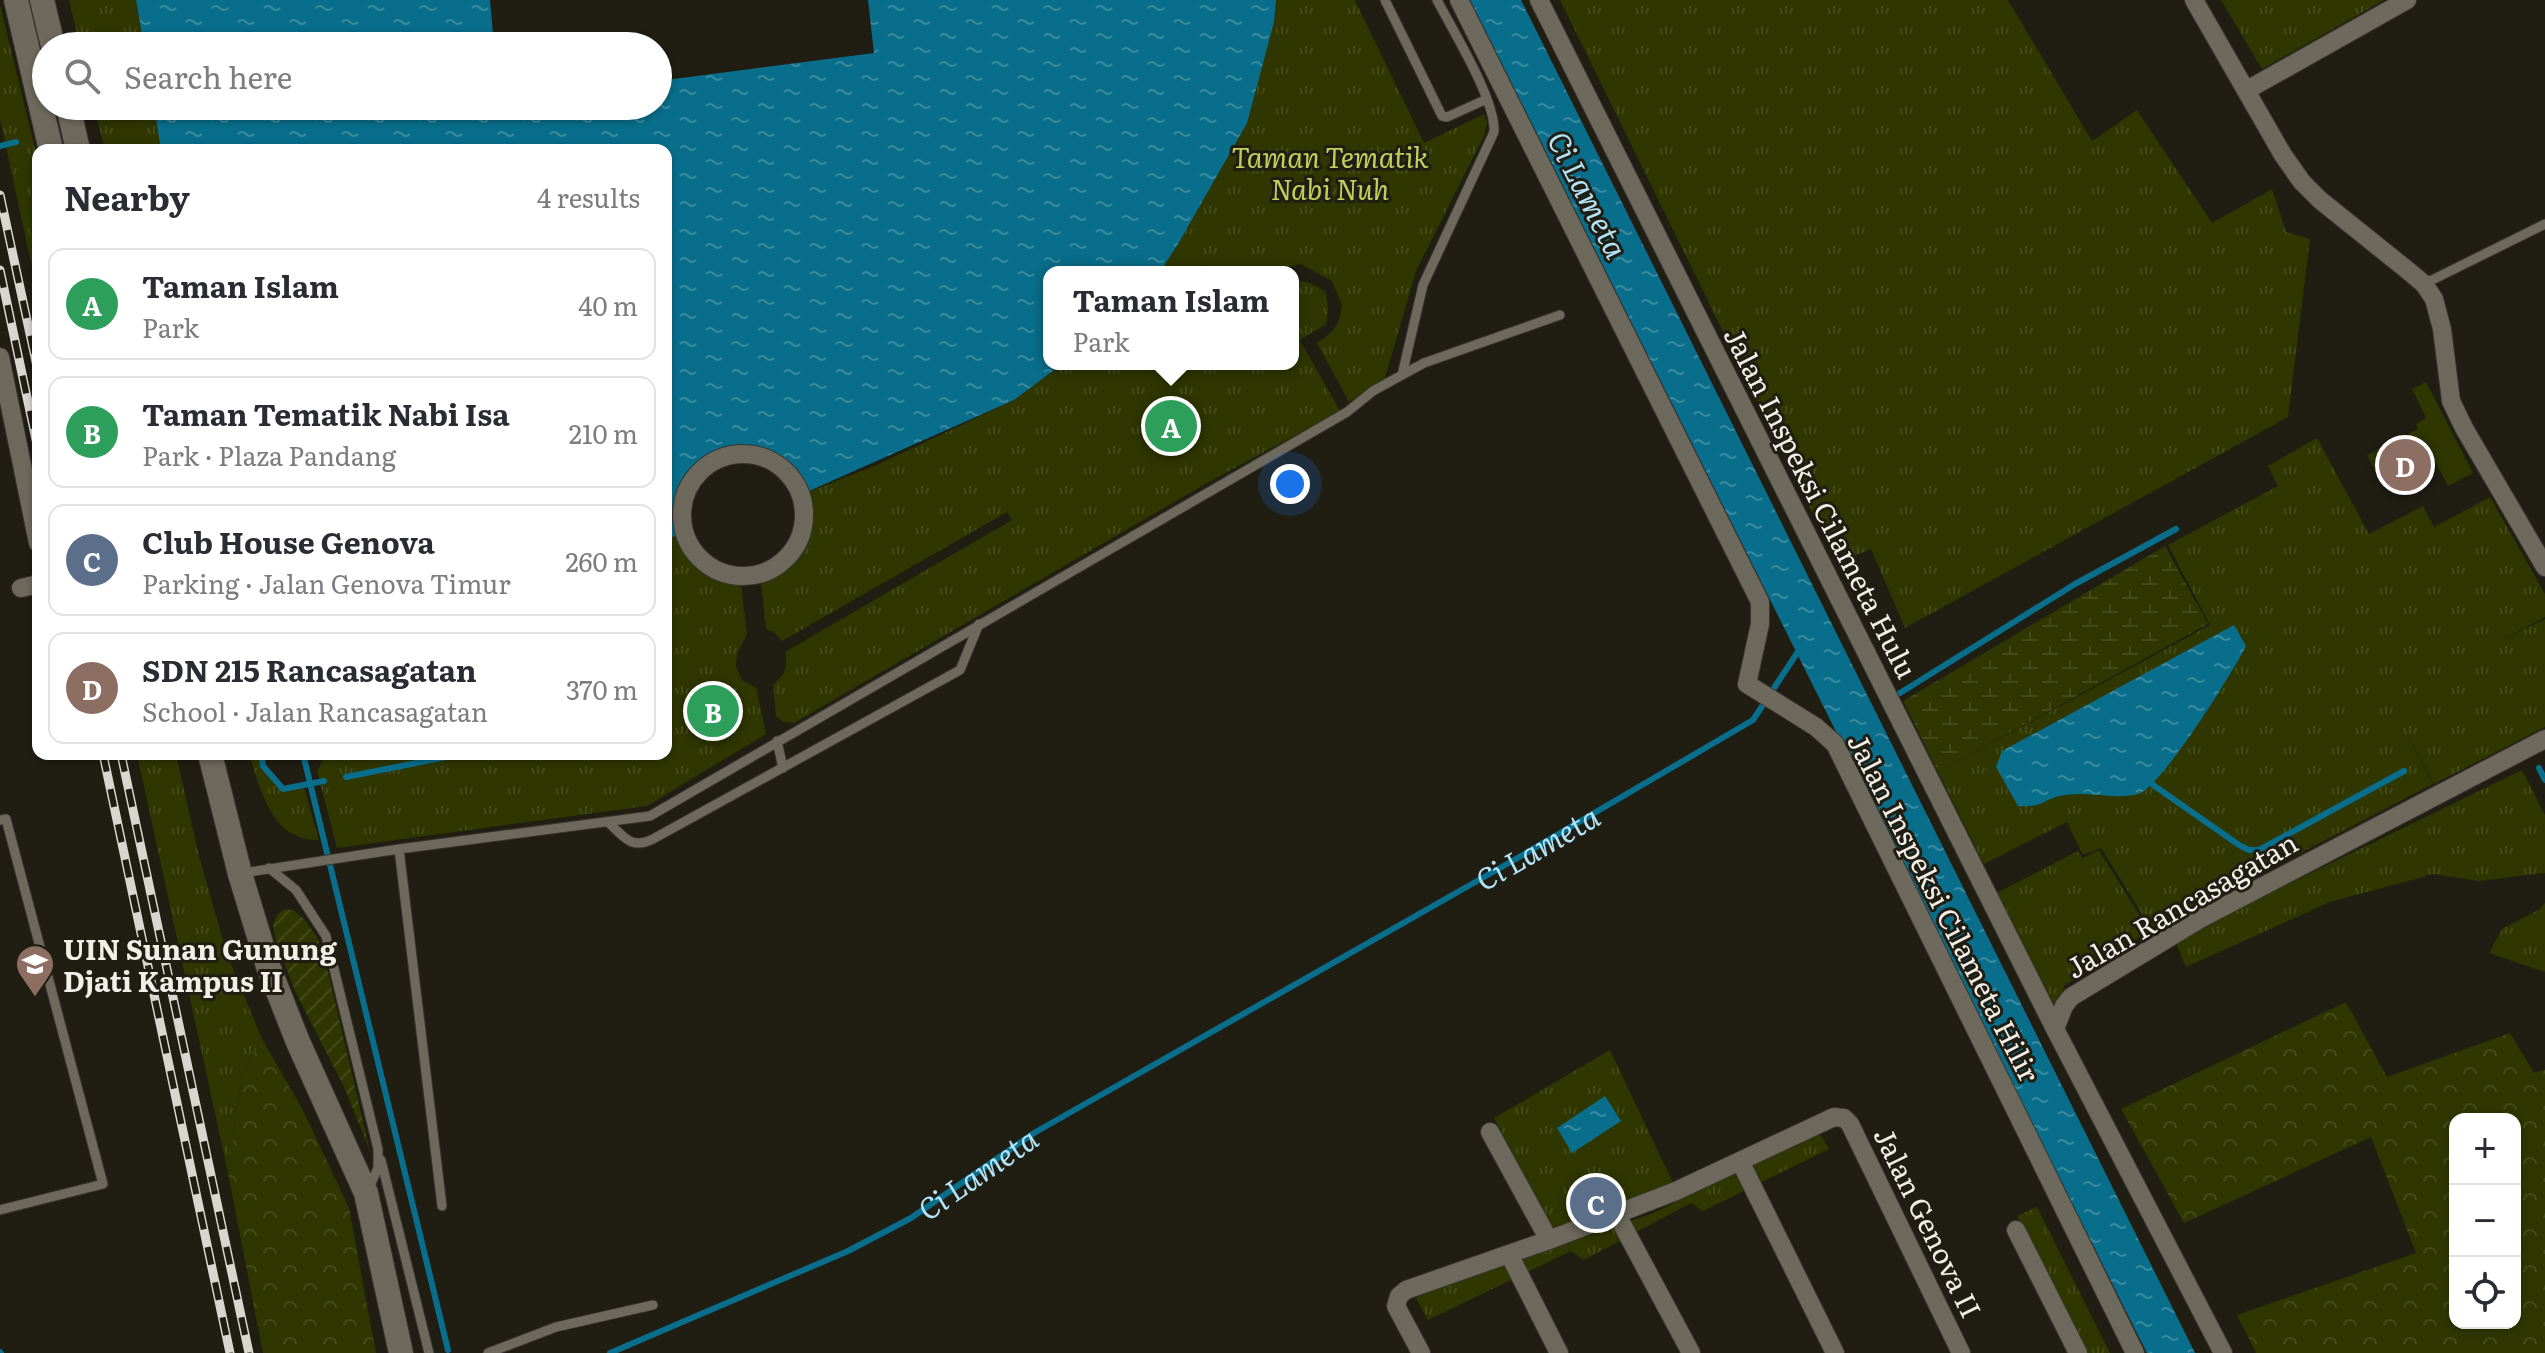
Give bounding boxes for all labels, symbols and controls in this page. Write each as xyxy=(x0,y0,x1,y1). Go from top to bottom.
search box xyxy=(32,32,672,120)
icon: search xyxy=(60,54,104,98)
text: Search here xyxy=(124,54,292,98)
water label: Ci Lameta xyxy=(1538,123,1640,265)
park label: Taman Tematik Nabi Nuh xyxy=(1231,135,1429,209)
text: Nearby xyxy=(64,171,190,221)
text: 4 results xyxy=(537,177,640,216)
text: Taman Islam xyxy=(142,263,339,307)
popup xyxy=(1043,266,1299,370)
text: Taman Islam xyxy=(1073,277,1269,321)
text: A xyxy=(82,285,102,324)
text: 40 m xyxy=(578,285,638,324)
text: Park xyxy=(142,307,199,346)
street label: Jalan Inspeksi Cilameta Hulu xyxy=(1715,319,1929,685)
text: Park xyxy=(1073,321,1130,360)
text: Taman Tematik Nabi Isa xyxy=(142,391,510,435)
pin: A xyxy=(1145,396,1197,456)
text: B xyxy=(83,413,101,452)
text: 210 m xyxy=(569,413,638,452)
text: Park · Plaza Pandang xyxy=(142,435,396,474)
pin: D xyxy=(2379,435,2431,495)
your location xyxy=(1270,464,1310,504)
text: Club House Genova xyxy=(142,519,435,563)
text: C xyxy=(83,541,101,580)
text: 260 m xyxy=(565,541,638,580)
text: Parking · Jalan Genova Timur xyxy=(142,563,511,602)
text: SDN 215 Rancasagatan xyxy=(142,647,477,691)
text: D xyxy=(82,669,102,708)
text: 370 m xyxy=(566,669,638,708)
pin: B xyxy=(687,681,739,741)
text: School · Jalan Rancasagatan xyxy=(142,691,488,730)
street label: Jalan Inspeksi Cilameta Hilir xyxy=(1838,725,2052,1090)
water label: Ci Lameta xyxy=(1466,793,1607,900)
street label: Jalan Rancasagatan xyxy=(2057,820,2305,988)
place label: UIN Sunan Gunung Djati Kampus II xyxy=(63,927,338,1001)
school or university icon: UIN Sunan Gunung Djati Kampus II xyxy=(14,943,56,998)
map controls xyxy=(2449,1113,2521,1329)
button: + xyxy=(2449,1113,2521,1185)
water label: Ci Lameta xyxy=(908,1115,1046,1230)
street label: Jalan Genova II xyxy=(1865,1120,1993,1324)
pin: C xyxy=(1570,1173,1622,1233)
button: − xyxy=(2449,1185,2521,1257)
button: locate xyxy=(2449,1257,2521,1329)

